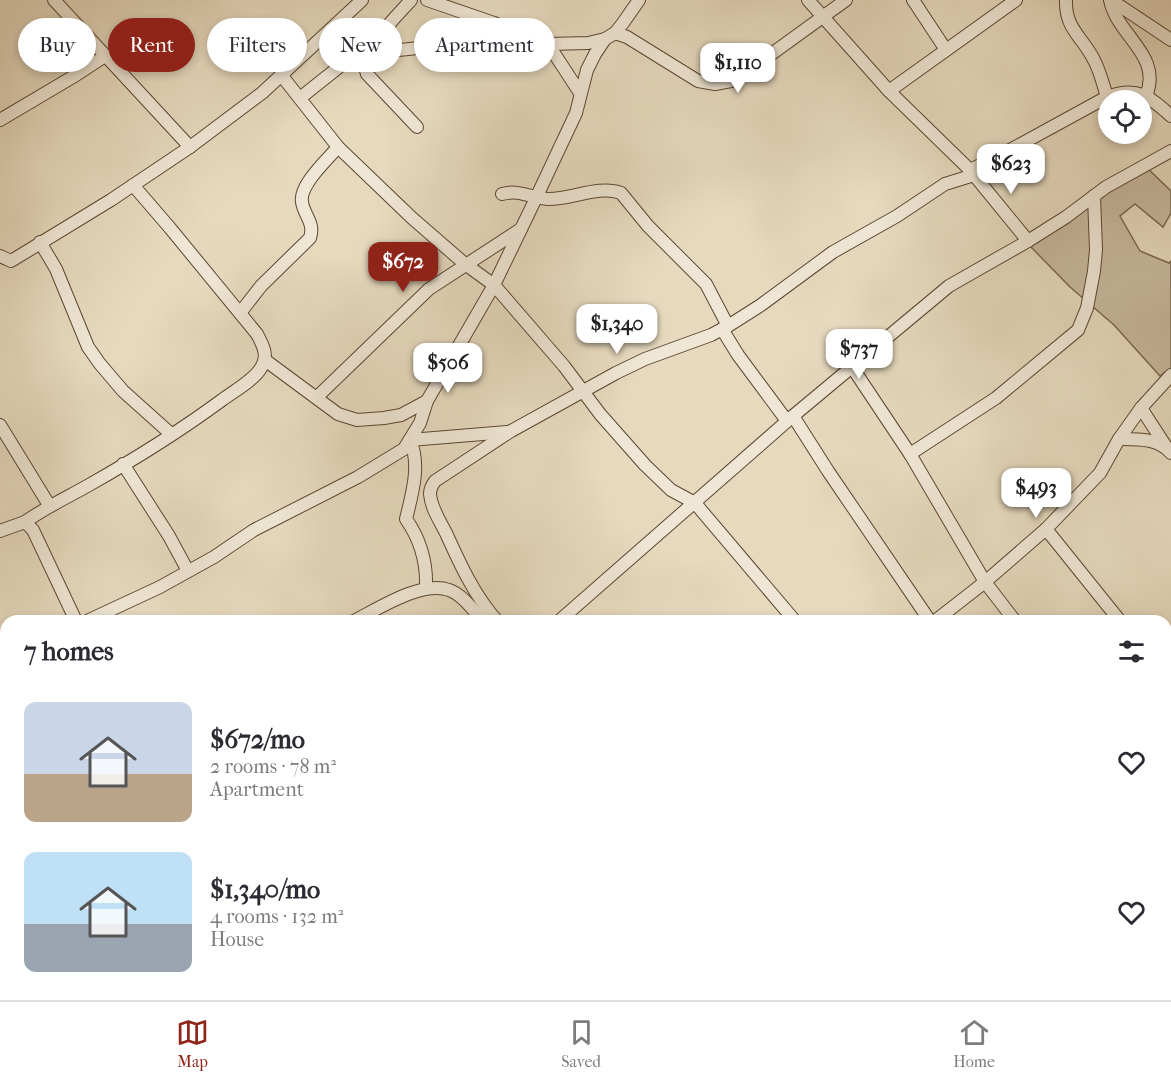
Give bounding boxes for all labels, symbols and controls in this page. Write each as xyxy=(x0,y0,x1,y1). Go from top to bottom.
chip: Buy xyxy=(18,18,96,72)
chip: Rent xyxy=(108,18,195,72)
chip: Filters xyxy=(207,18,307,72)
chip: New xyxy=(319,18,402,72)
chip: Apartment xyxy=(414,18,555,72)
pin: $1,110 xyxy=(689,43,787,94)
text: $1,110 xyxy=(714,51,762,74)
map controls xyxy=(1098,90,1152,144)
button: locate xyxy=(1098,90,1152,144)
pin: $623 xyxy=(975,144,1047,195)
text: $623 xyxy=(991,152,1031,175)
pin: $672 xyxy=(367,242,439,293)
text: $672 xyxy=(382,250,424,273)
pin: $1,340 xyxy=(568,304,666,355)
text: $1,340 xyxy=(590,312,644,335)
pin: $737 xyxy=(823,329,895,380)
text: $737 xyxy=(840,337,878,360)
pin: $506 xyxy=(412,343,484,394)
text: $506 xyxy=(427,351,469,374)
pin: $493 xyxy=(1000,468,1072,519)
text: $493 xyxy=(1015,476,1057,499)
icon: filters xyxy=(1115,635,1148,668)
text: 7 homes xyxy=(24,636,114,667)
text: $672/mo xyxy=(210,724,305,755)
icon: home xyxy=(72,726,144,798)
icon: heart xyxy=(1115,746,1148,779)
text: 2 rooms · 78 m² xyxy=(210,755,336,778)
text: Apartment xyxy=(210,778,304,801)
text: $1,340/mo xyxy=(210,874,320,905)
icon: home xyxy=(72,876,144,948)
icon: heart xyxy=(1115,896,1148,929)
text: 4 rooms · 132 m² xyxy=(210,905,343,928)
text: House xyxy=(210,928,264,951)
tab: Map xyxy=(176,1016,209,1071)
tab: Saved xyxy=(561,1016,601,1071)
tab: Home xyxy=(953,1016,995,1071)

